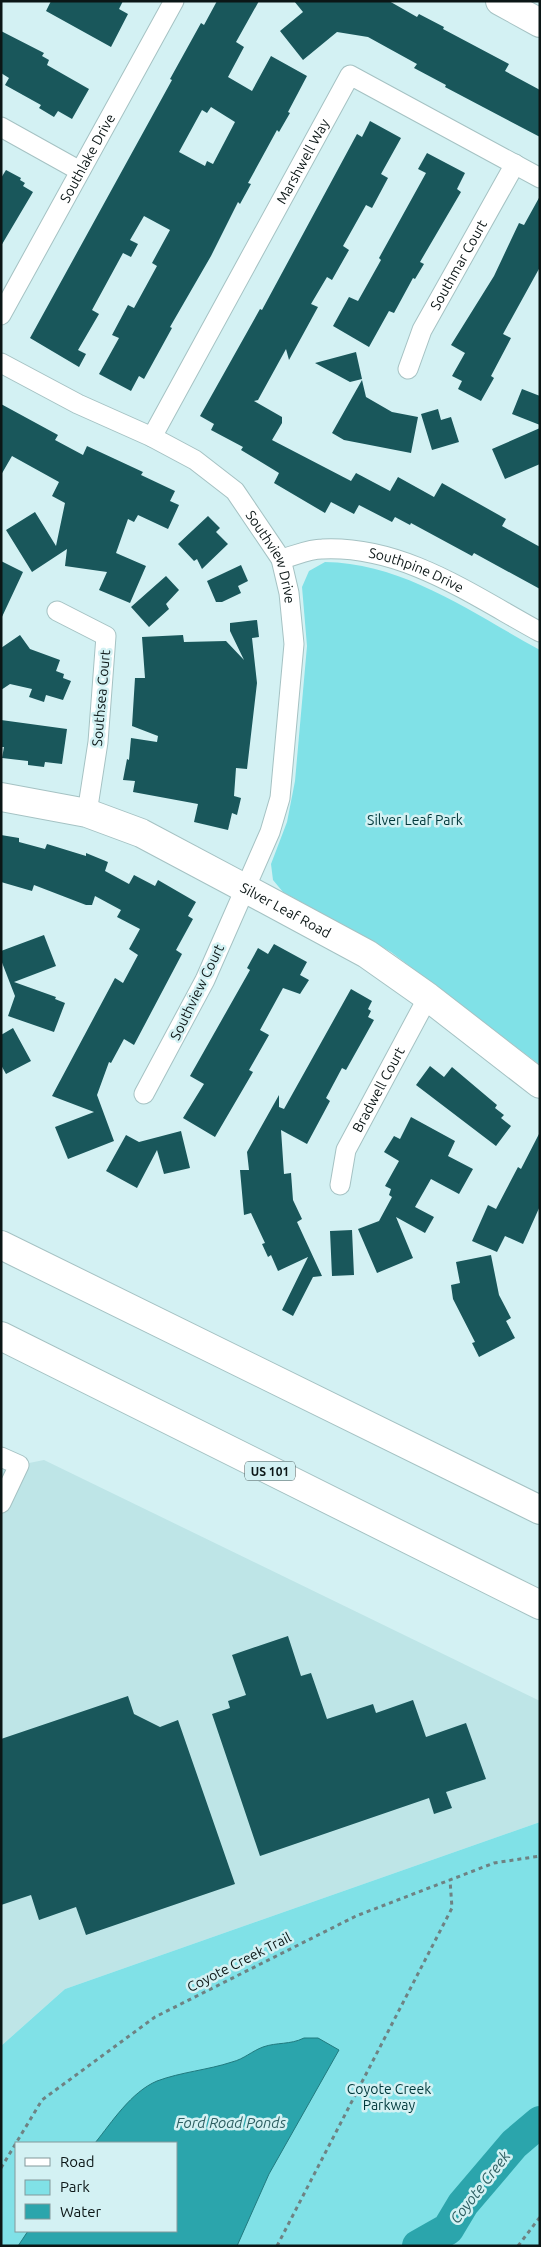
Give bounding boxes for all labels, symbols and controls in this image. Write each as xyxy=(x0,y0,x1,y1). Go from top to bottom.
street label: Southlake Drive xyxy=(57,111,118,205)
street label: Marshwell Way xyxy=(273,116,332,207)
street label: Southmar Court xyxy=(427,217,490,313)
street label: Southview Drive xyxy=(243,507,298,604)
street label: Southpine Drive xyxy=(367,545,466,596)
street label: Southsea Court xyxy=(89,649,113,747)
park label: Silver Leaf Park xyxy=(367,812,463,828)
street label: Silver Leaf Road xyxy=(238,879,334,941)
street label: Southview Court xyxy=(167,941,227,1043)
street label: Bradwell Court xyxy=(349,1044,408,1135)
road number: US 101 xyxy=(245,1462,295,1480)
street label: Coyote Creek Trail xyxy=(184,1929,294,1995)
park label: Coyote Creek Parkway xyxy=(347,2081,431,2113)
water label: Ford Road Ponds xyxy=(176,2114,287,2131)
legend xyxy=(15,2142,178,2232)
water label: Coyote Creek xyxy=(447,2147,514,2226)
text: Road xyxy=(60,2153,95,2170)
text: Park xyxy=(60,2178,90,2195)
text: Water xyxy=(60,2203,101,2220)

